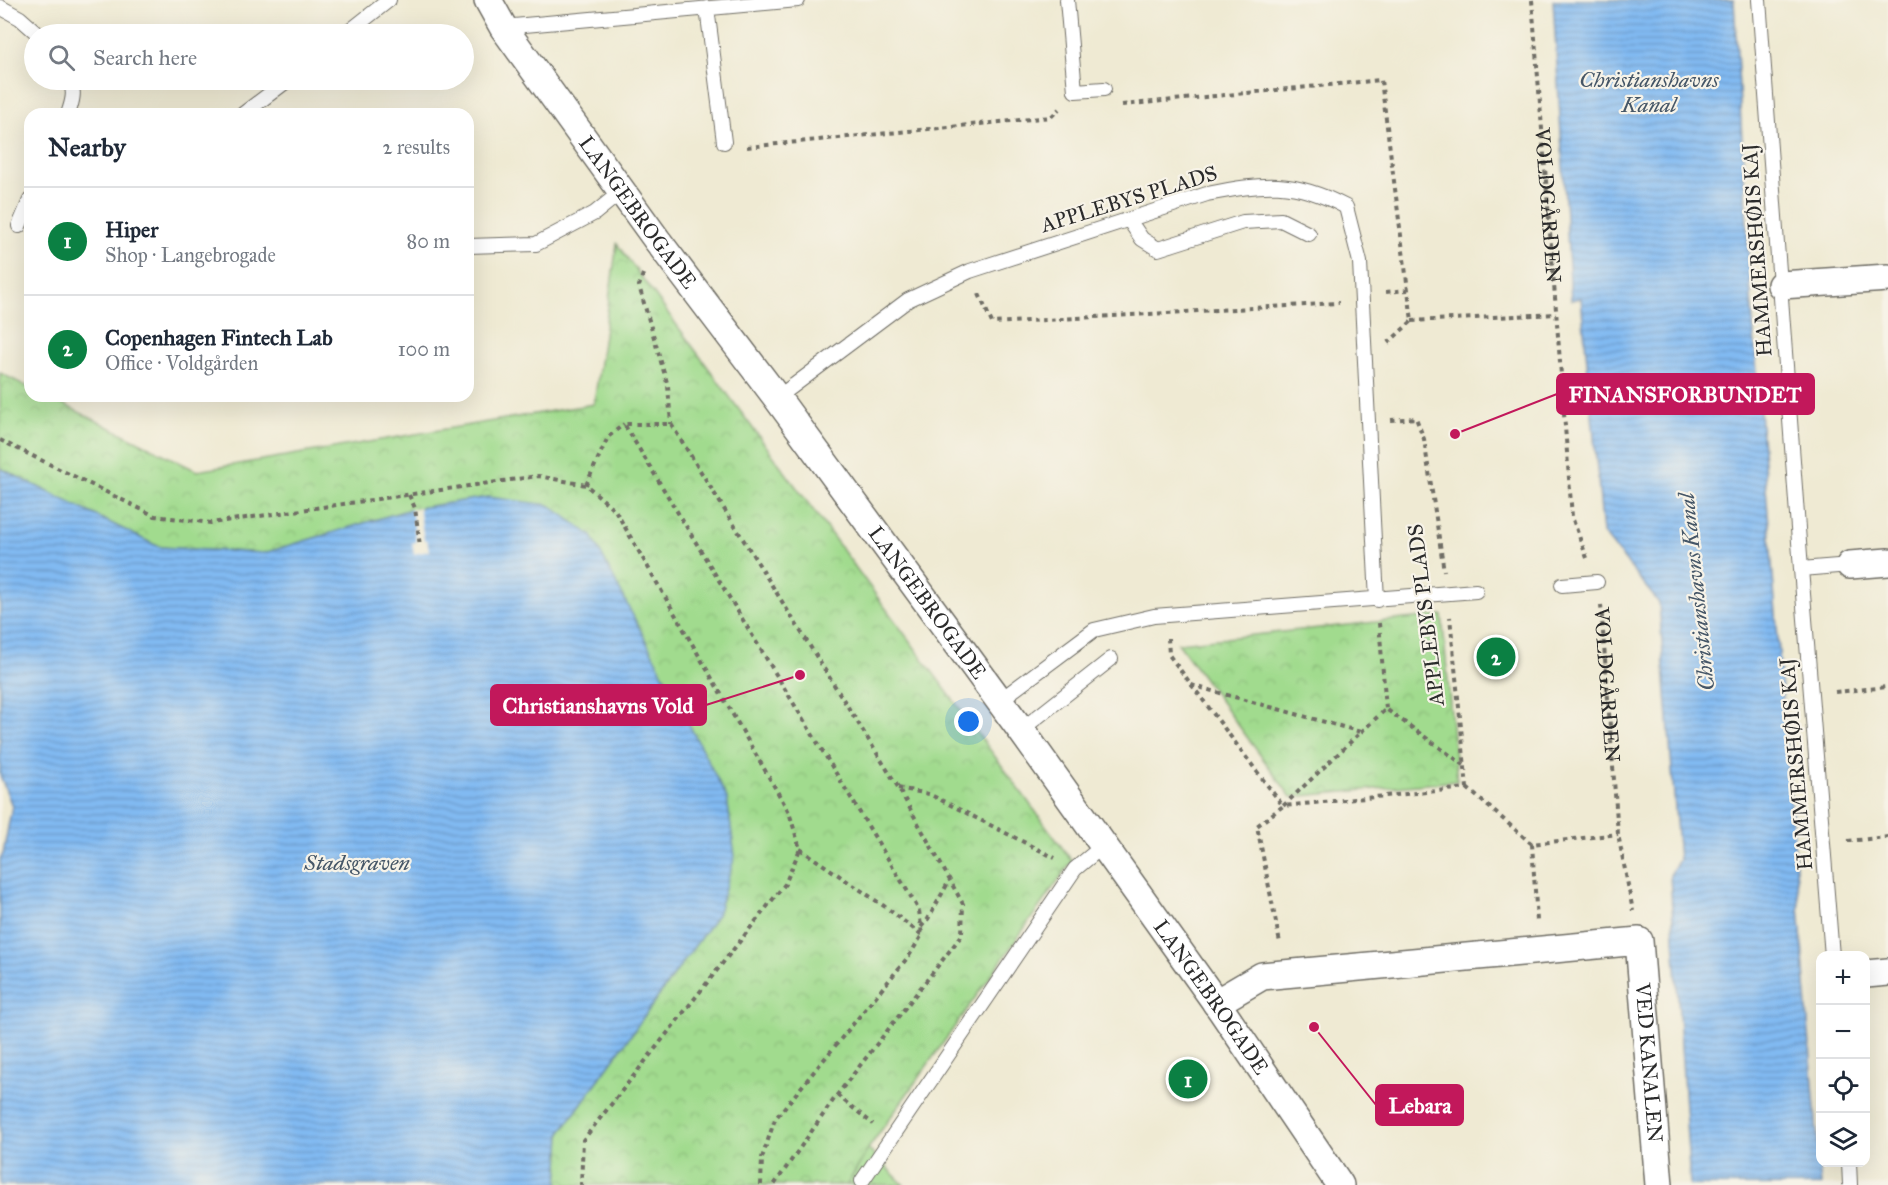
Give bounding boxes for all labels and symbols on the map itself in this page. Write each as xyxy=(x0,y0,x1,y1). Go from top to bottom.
water label: Christianshavns Kanal xyxy=(1579,66,1719,118)
street label: VOLDGÅRDEN xyxy=(1529,126,1567,284)
street label: LANGEBROGADE xyxy=(573,131,702,294)
street label: HAMMERSHØIS KAJ xyxy=(1737,142,1777,358)
street label: APPLEBYS PLADS xyxy=(1037,160,1220,238)
callout: FINANSFORBUNDET xyxy=(1557,374,1814,414)
text: FINANSFORBUNDET xyxy=(1569,381,1802,408)
water label: Christianshavns Kanal xyxy=(1672,490,1720,692)
street label: LANGEBROGADE xyxy=(863,521,992,684)
street label: APPLEBYS PLADS xyxy=(1402,523,1450,708)
street label: VOLDGÅRDEN xyxy=(1588,605,1626,764)
pin: 2 xyxy=(1476,634,1516,680)
street label: HAMMERSHØIS KAJ xyxy=(1774,656,1818,872)
callout: Christianshavns Vold xyxy=(491,685,706,725)
text: Christianshavns Vold xyxy=(502,692,695,719)
your location xyxy=(954,707,983,736)
water label: Stadsgraven xyxy=(303,849,410,876)
street label: LANGEBROGADE xyxy=(1148,915,1274,1080)
street label: VED KANALEN xyxy=(1629,981,1668,1144)
pin: 1 xyxy=(1168,1056,1208,1102)
callout: Lebara xyxy=(1376,1085,1463,1125)
text: Lebara xyxy=(1389,1092,1452,1119)

